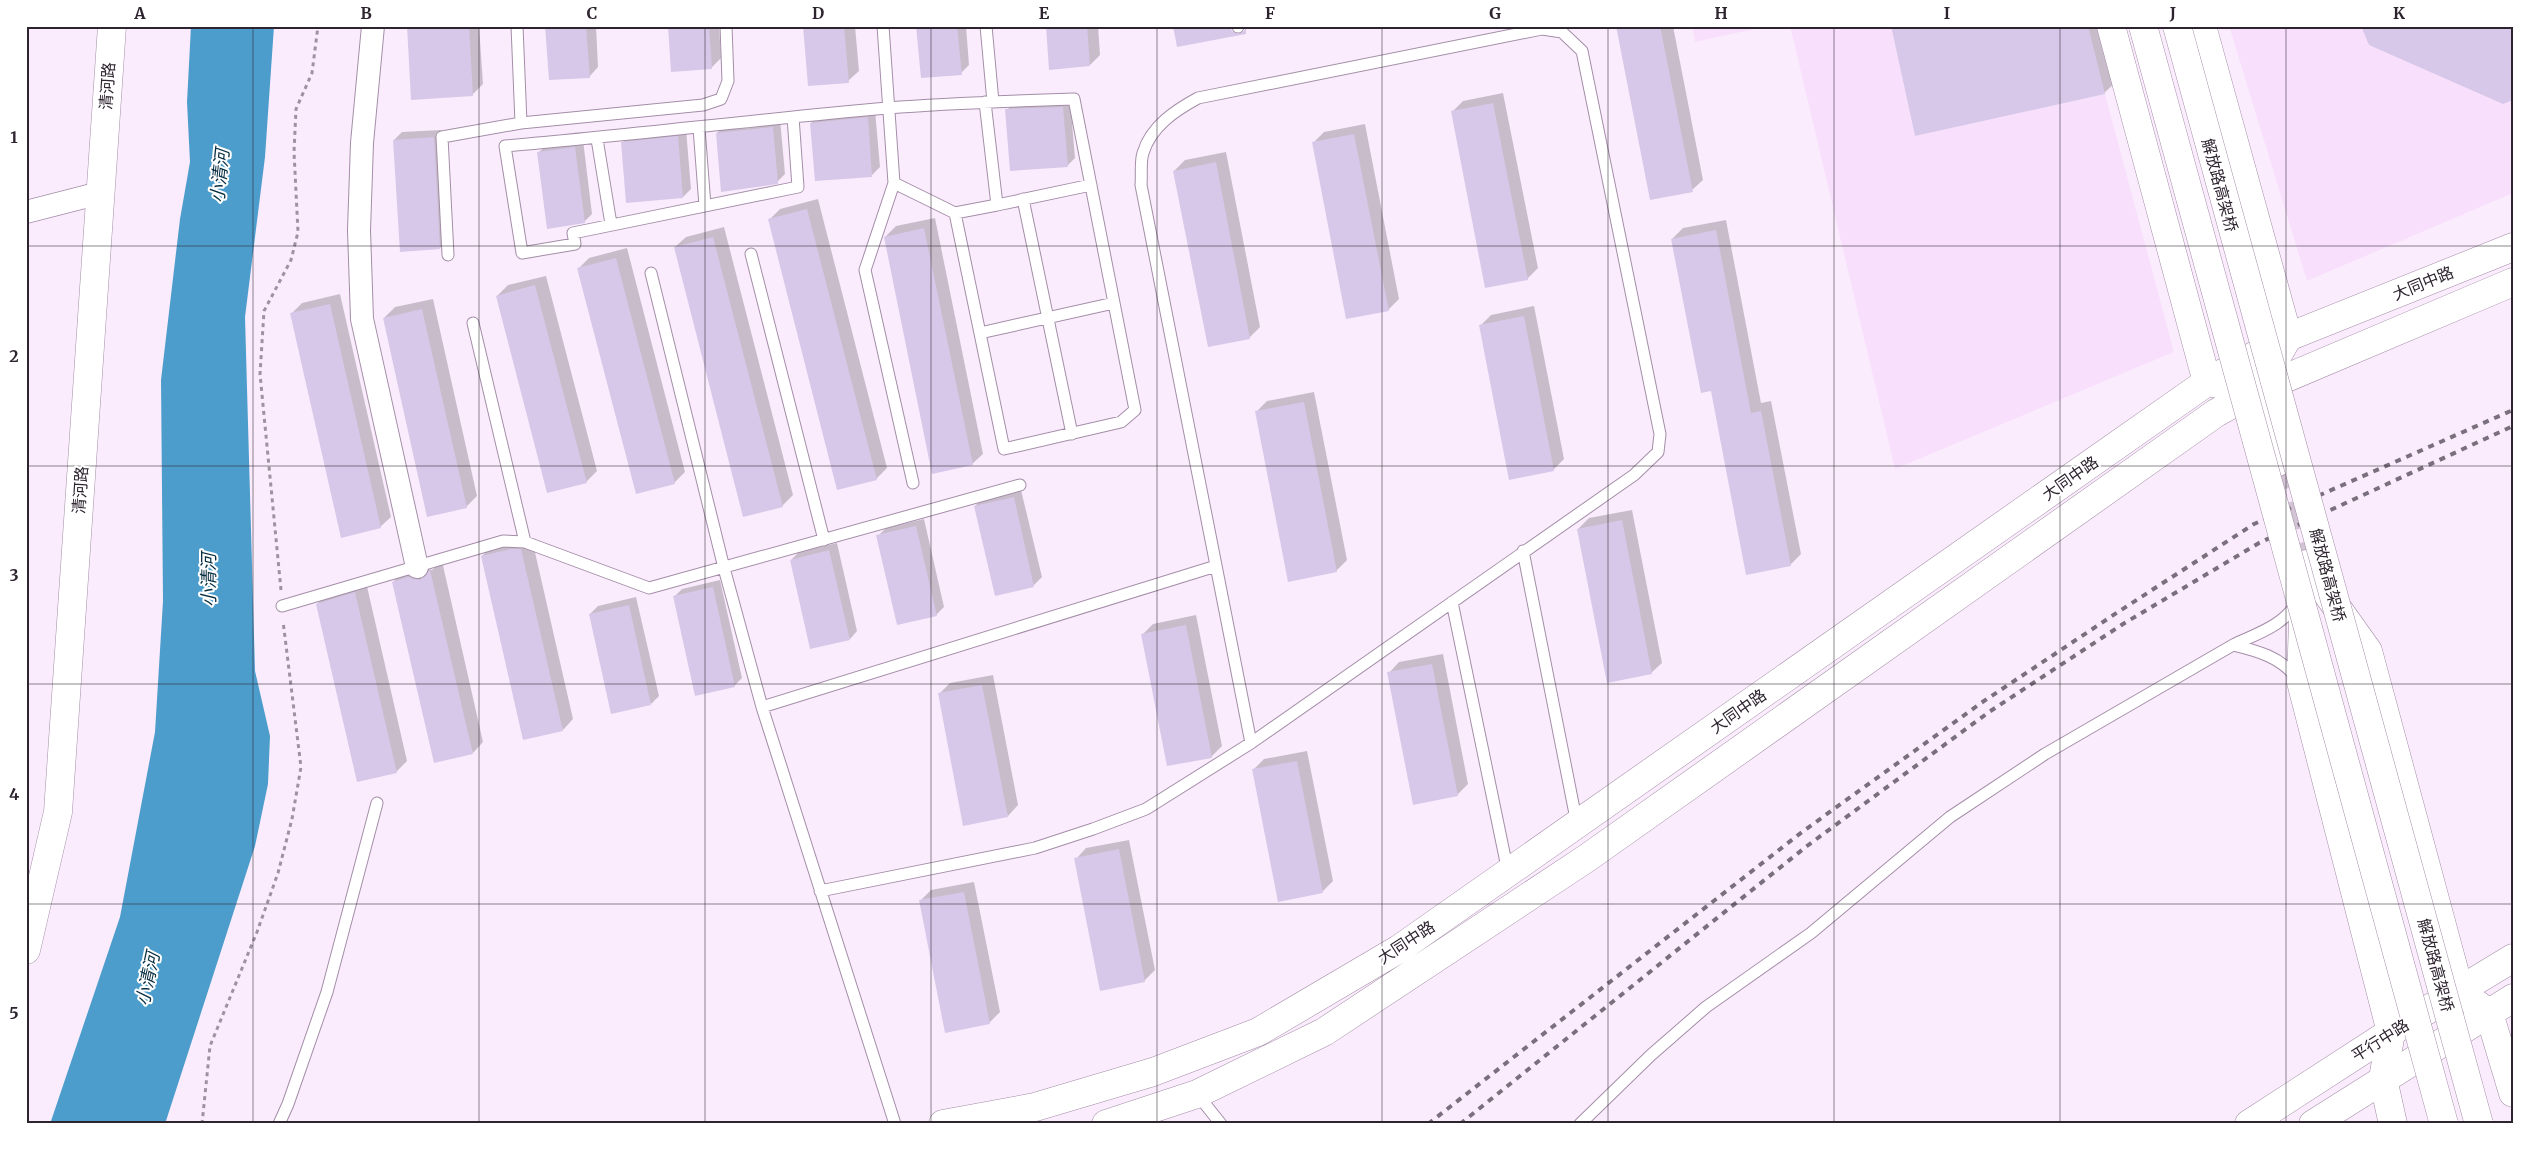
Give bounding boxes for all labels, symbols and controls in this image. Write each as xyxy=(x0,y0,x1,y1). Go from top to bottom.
text: A xyxy=(133,3,146,23)
text: B xyxy=(360,3,372,23)
text: C xyxy=(587,3,597,23)
text: D xyxy=(812,3,824,23)
text: E xyxy=(1039,3,1050,23)
text: F xyxy=(1265,3,1275,23)
text: G xyxy=(1489,3,1501,23)
text: H xyxy=(1714,3,1728,23)
text: I xyxy=(1944,3,1950,23)
text: J xyxy=(2169,3,2176,23)
text: K xyxy=(2393,3,2405,23)
street label: 清河路 xyxy=(95,61,119,111)
text: 1 xyxy=(10,127,18,147)
street label: 解放路高架桥 xyxy=(2198,136,2242,234)
water label: 小清河 xyxy=(205,145,234,204)
street label: 大同中路 xyxy=(2390,262,2456,304)
text: 2 xyxy=(9,346,19,366)
street label: 大同中路 xyxy=(2038,451,2102,505)
street label: 清河路 xyxy=(68,465,92,515)
street label: 解放路高架桥 xyxy=(2306,526,2350,624)
water label: 小清河 xyxy=(197,550,220,607)
text: 3 xyxy=(9,565,19,585)
street label: 大同中路 xyxy=(1706,684,1770,738)
text: 4 xyxy=(9,784,19,804)
street label: 大同中路 xyxy=(1374,916,1438,968)
street label: 解放路高架桥 xyxy=(2414,916,2458,1014)
water label: 小清河 xyxy=(131,947,165,1008)
text: 5 xyxy=(9,1003,19,1023)
street label: 平行中路 xyxy=(2348,1015,2412,1065)

